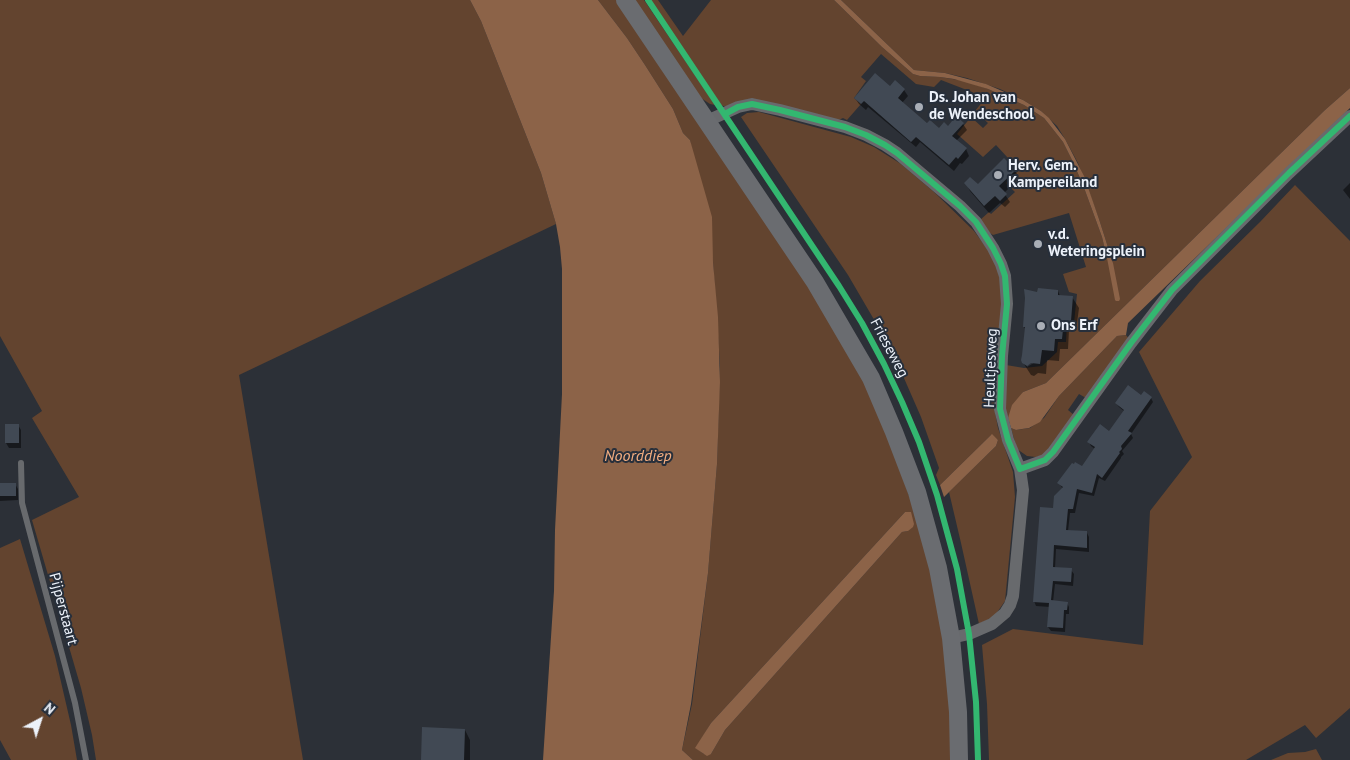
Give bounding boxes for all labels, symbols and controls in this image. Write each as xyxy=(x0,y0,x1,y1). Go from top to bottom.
place label: Ds. Johan van de Wendeschool xyxy=(929,89,1034,124)
marker: Ds. Johan van de Wendeschool xyxy=(913,101,925,113)
place label: Herv. Gem. Kampereiland xyxy=(1008,157,1097,192)
marker: Herv. Gem. Kampereiland xyxy=(992,169,1004,181)
place label: v.d. Weteringsplein xyxy=(1048,226,1145,261)
marker: v.d. Weteringsplein xyxy=(1032,238,1044,250)
street label: Frieseweg xyxy=(866,315,912,381)
place label: Ons Erf xyxy=(1051,317,1097,335)
marker: Ons Erf xyxy=(1035,320,1047,332)
street label: Heultjesweg xyxy=(981,328,1001,408)
water label: Noorddiep xyxy=(604,446,672,466)
street label: Pijperstaart xyxy=(45,571,81,647)
north arrow xyxy=(15,695,65,745)
text: N xyxy=(40,699,59,718)

